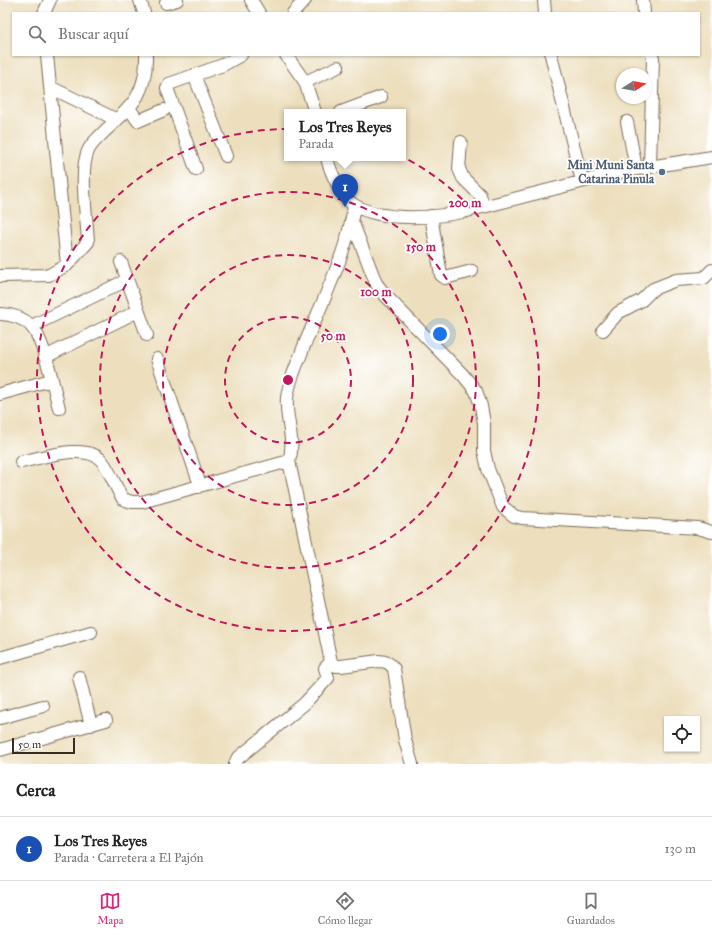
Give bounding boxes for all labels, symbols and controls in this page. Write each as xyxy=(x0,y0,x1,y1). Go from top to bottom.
search box xyxy=(12,12,700,56)
icon: search xyxy=(26,23,48,45)
text: Buscar aquí xyxy=(58,25,129,43)
north arrow xyxy=(616,68,652,104)
popup xyxy=(284,109,406,161)
text: Los Tres Reyes xyxy=(298,118,392,136)
text: Parada xyxy=(298,136,334,152)
place label: Mini Muni Santa Catarina Pinula xyxy=(567,158,655,186)
marker: Mini Muni Santa Catarina Pinula xyxy=(657,167,667,177)
pin: 1 xyxy=(332,174,358,207)
text: 200 m xyxy=(449,196,482,210)
text: 150 m xyxy=(406,240,437,254)
text: 100 m xyxy=(360,285,393,299)
your location xyxy=(430,324,450,344)
text: 50 m xyxy=(320,329,347,343)
centre of rings xyxy=(281,373,295,387)
map controls xyxy=(664,716,700,752)
button: locate xyxy=(664,716,700,752)
scale bar xyxy=(12,736,75,755)
text: 50 m xyxy=(18,738,41,751)
text: Cerca xyxy=(16,780,55,801)
text: Los Tres Reyes xyxy=(54,832,147,850)
text: 1 xyxy=(26,841,32,857)
text: 130 m xyxy=(664,841,696,857)
text: Parada · Carretera a El Pajón xyxy=(54,850,204,866)
tab: Mapa xyxy=(97,890,123,927)
tab: Cómo llegar xyxy=(318,890,372,927)
tab: Guardados xyxy=(567,890,615,927)

